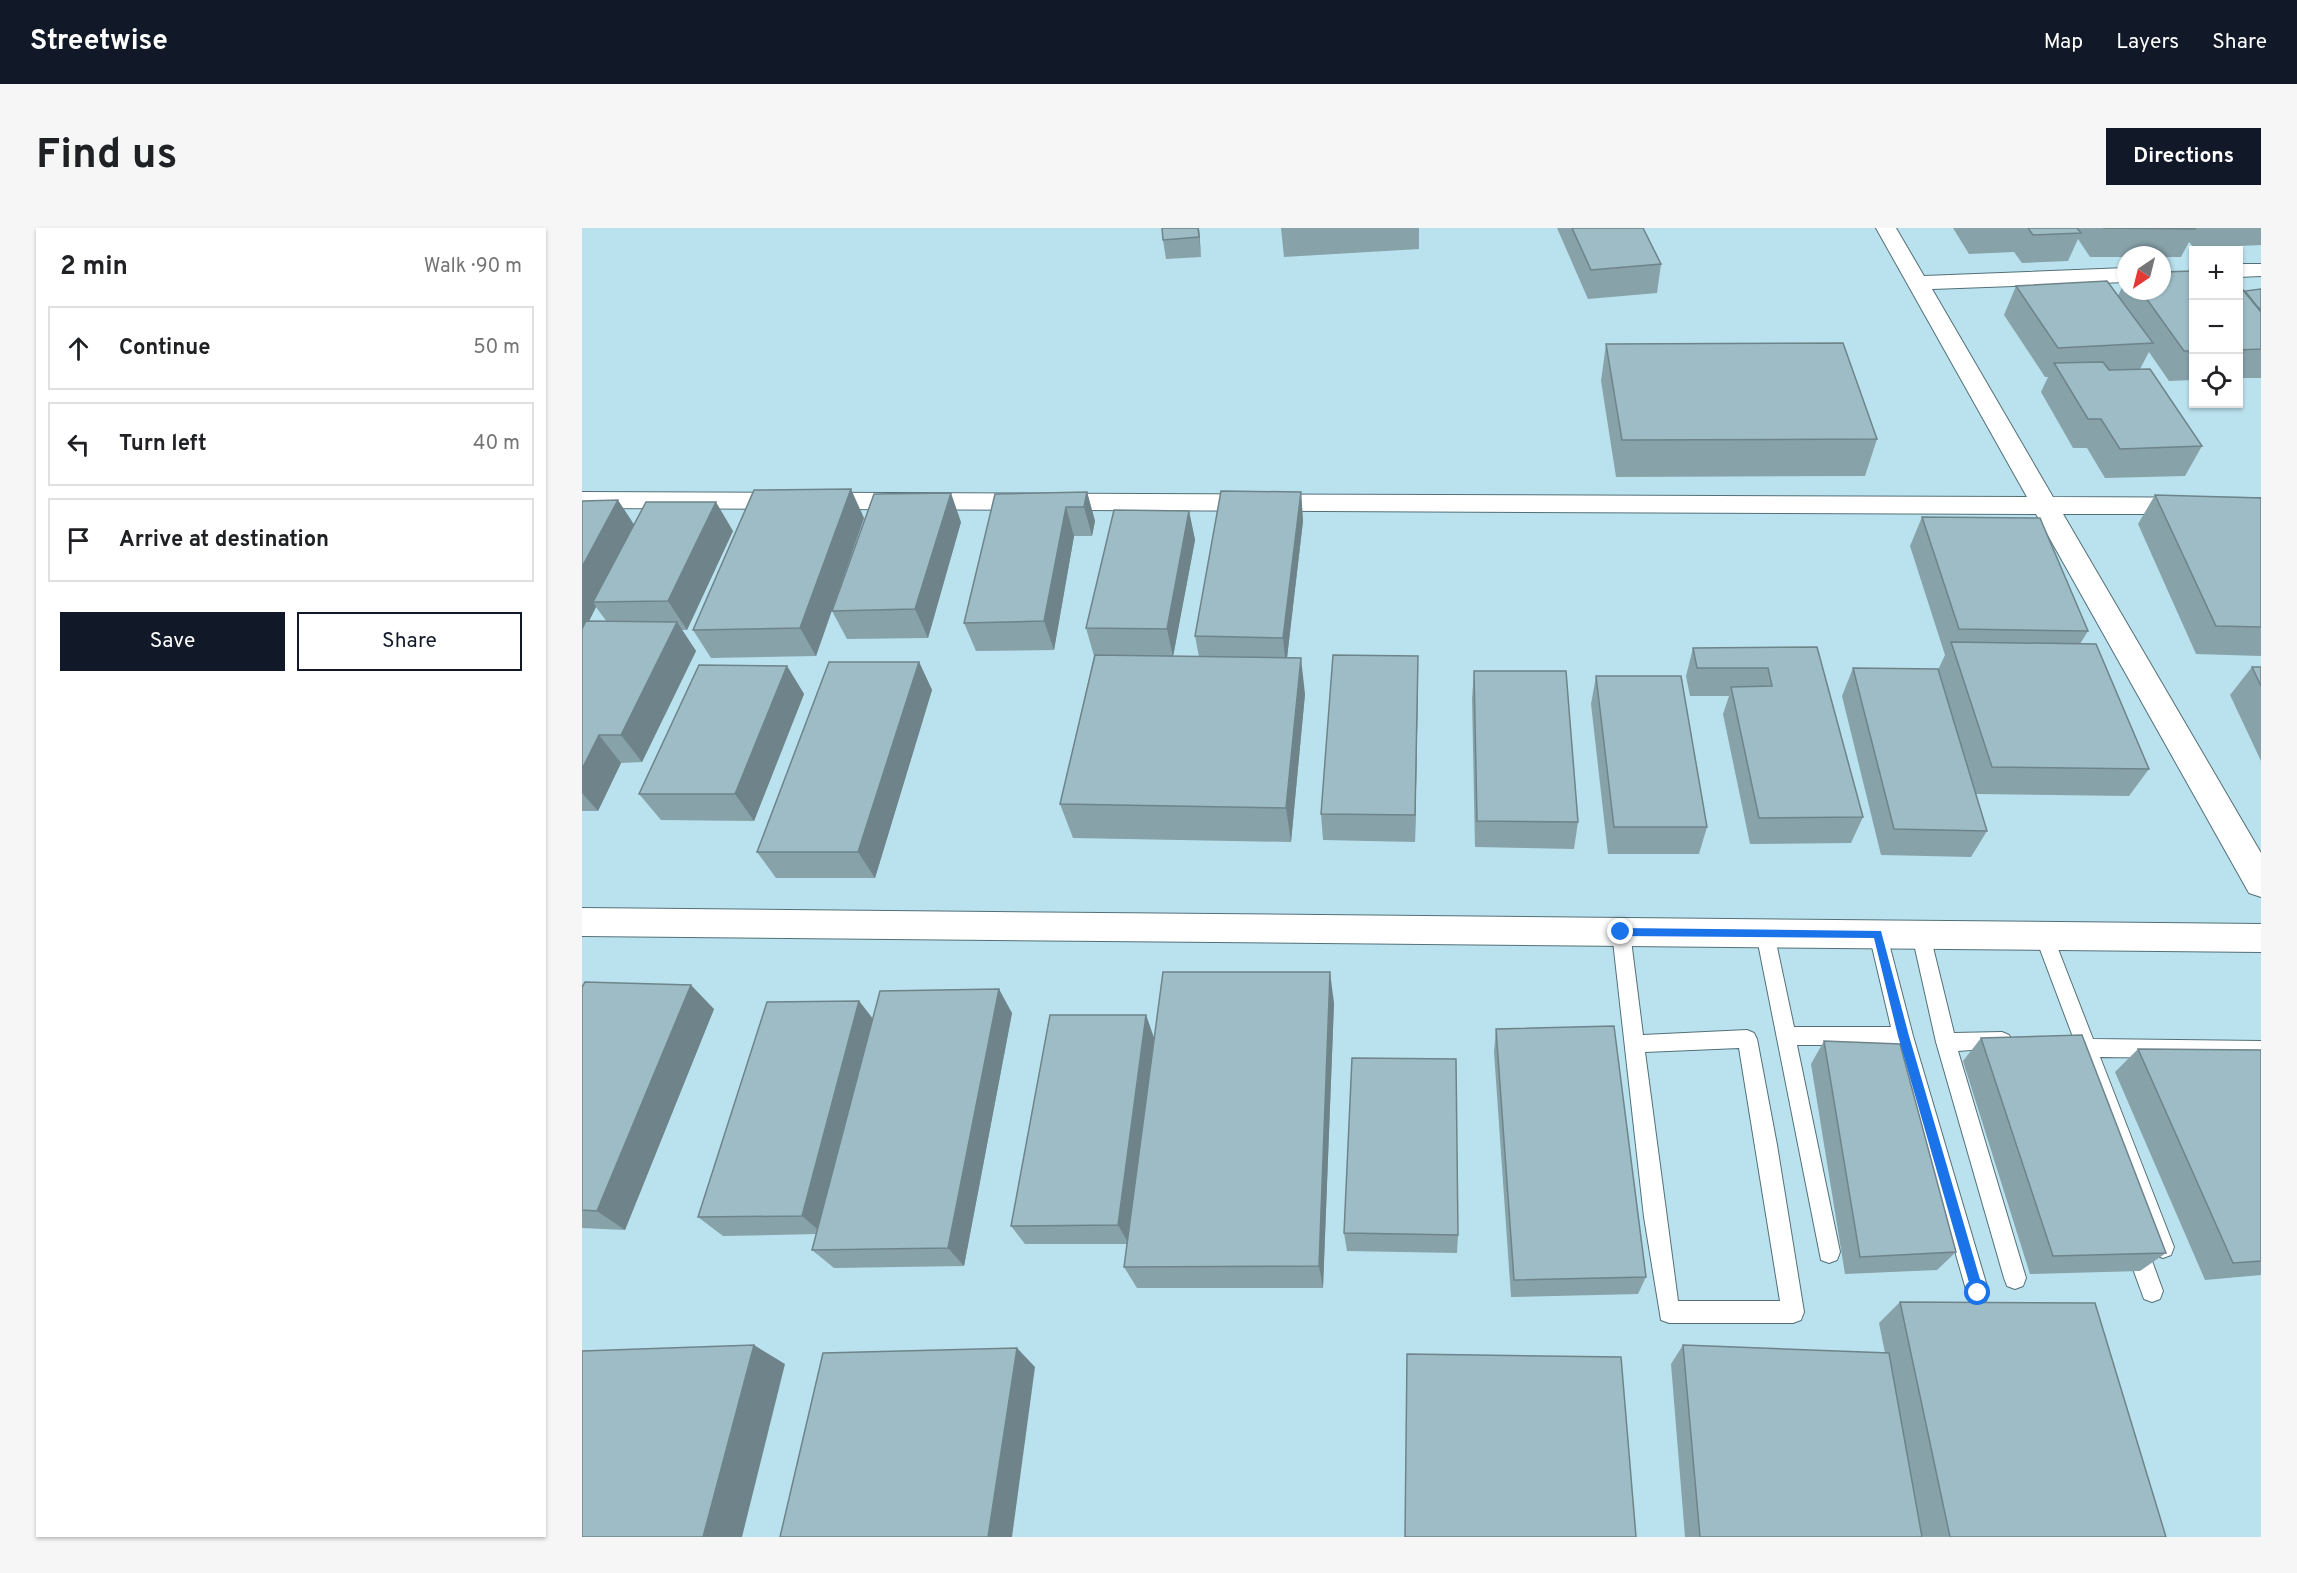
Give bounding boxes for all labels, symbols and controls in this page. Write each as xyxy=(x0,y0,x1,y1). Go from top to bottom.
text: Streetwise xyxy=(30,24,168,60)
text: Map xyxy=(2044,29,2083,56)
text: Layers xyxy=(2116,29,2179,56)
text: Share xyxy=(2212,29,2267,56)
button: Directions xyxy=(2106,128,2261,185)
text: Find us xyxy=(36,130,177,183)
north arrow xyxy=(2117,246,2171,300)
map controls xyxy=(2189,246,2243,408)
button: + xyxy=(2189,246,2243,300)
text: 2 min xyxy=(60,251,128,284)
text: Walk · 90 m xyxy=(424,254,522,280)
button: − xyxy=(2189,300,2243,354)
icon: ahead xyxy=(62,332,95,365)
text: Continue xyxy=(119,335,210,362)
text: 50 m xyxy=(473,335,520,361)
button: locate xyxy=(2189,354,2243,408)
icon: left xyxy=(62,428,95,461)
text: Turn left xyxy=(119,431,207,458)
text: 40 m xyxy=(473,431,520,457)
icon: arrive xyxy=(62,524,95,557)
text: Arrive at destination xyxy=(119,527,329,554)
button: Save xyxy=(60,612,285,671)
button: Share xyxy=(297,612,522,671)
route end xyxy=(1607,918,1633,944)
route start xyxy=(1964,1279,1990,1305)

